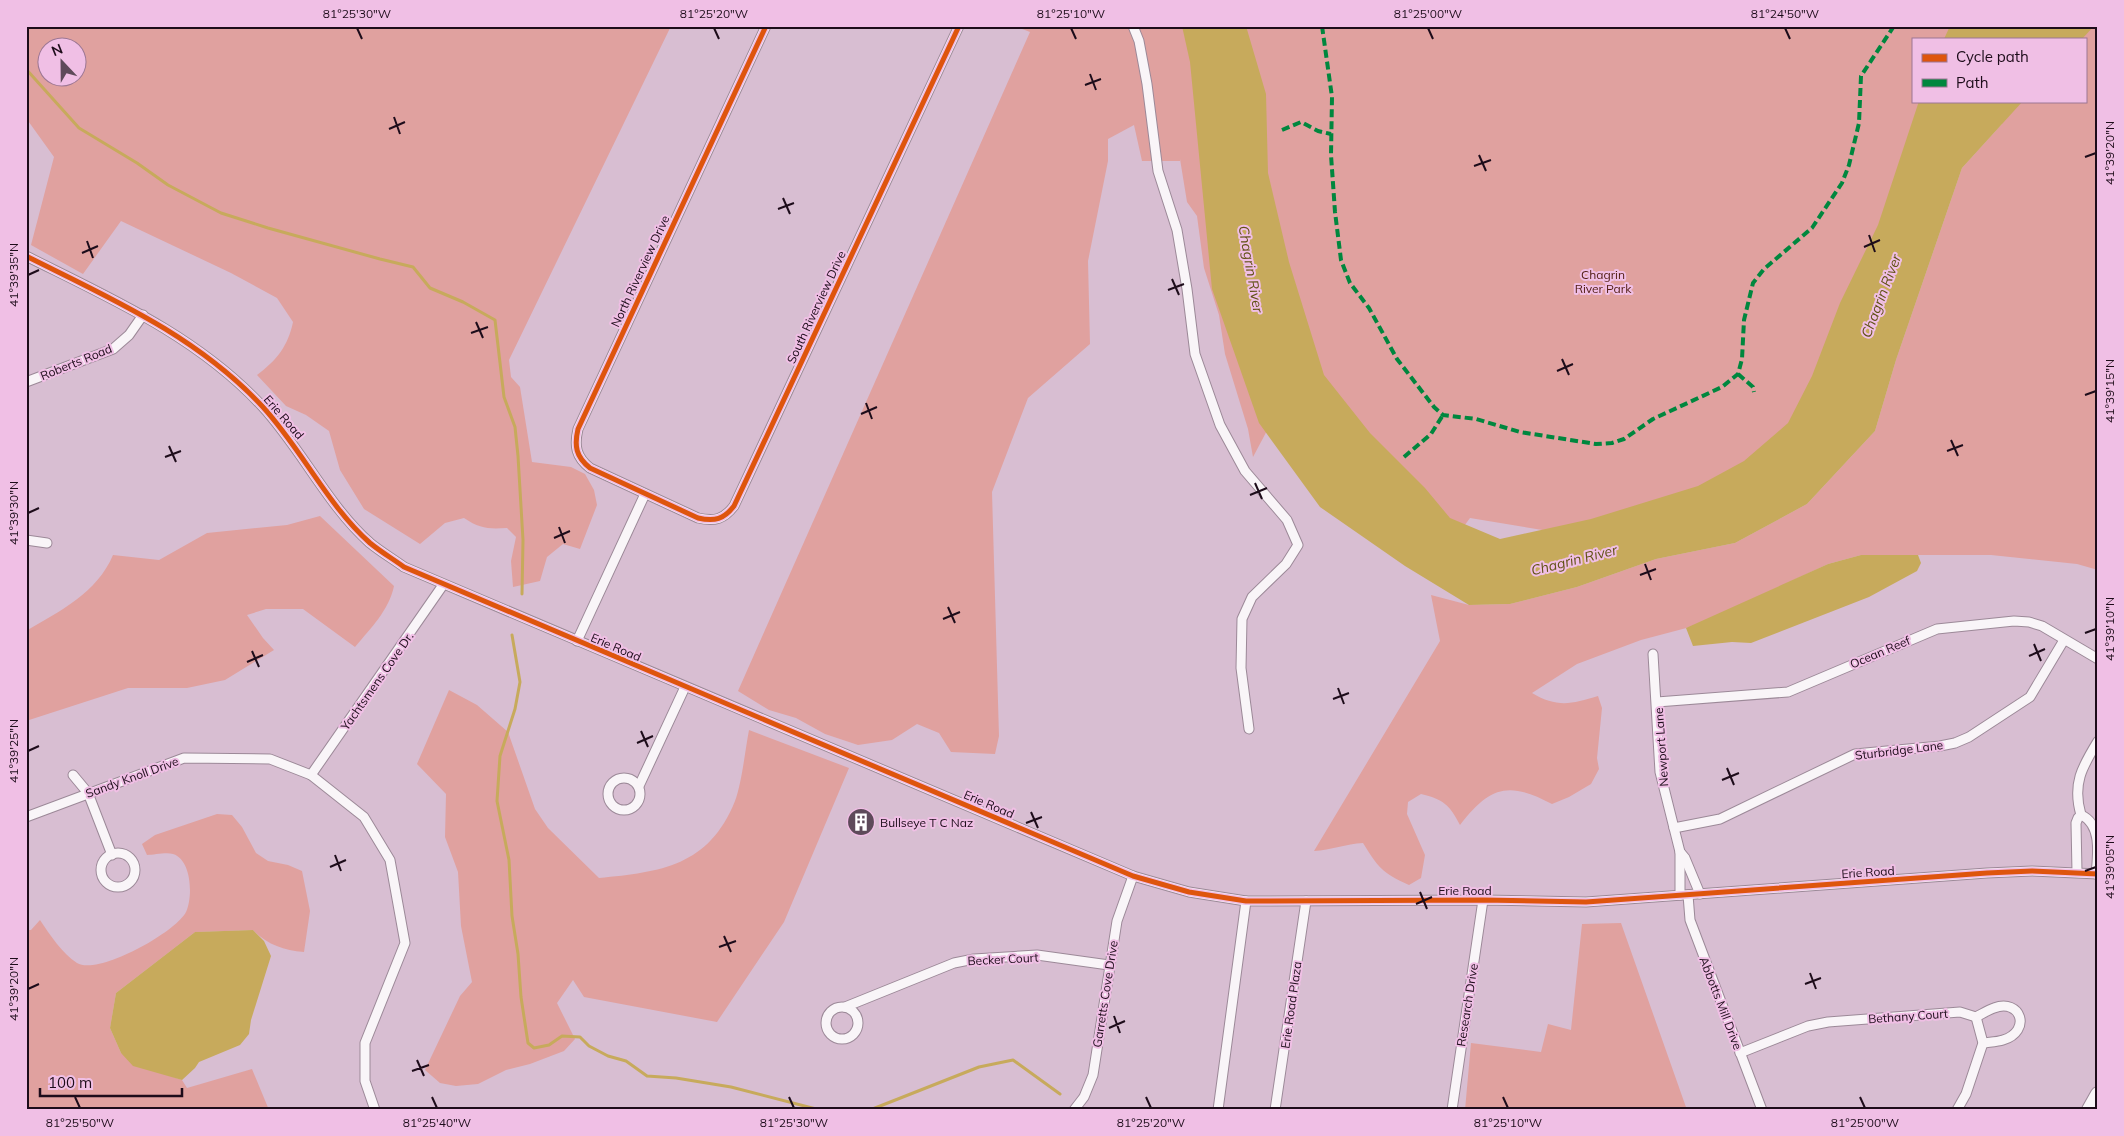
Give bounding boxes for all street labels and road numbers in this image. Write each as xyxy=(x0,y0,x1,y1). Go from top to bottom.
street label: North Riverview Drive xyxy=(607,213,673,329)
street label: South Riverview Drive xyxy=(783,248,849,366)
street label: Roberts Road xyxy=(38,341,114,383)
street label: Erie Road xyxy=(261,392,307,442)
street label: Yachtsmens Cove Dr. xyxy=(337,629,416,734)
street label: Erie Road xyxy=(589,630,643,664)
street label: Ocean Reef xyxy=(1847,632,1913,671)
street label: Newport Lane xyxy=(1651,707,1671,787)
street label: Sturbridge Lane xyxy=(1854,737,1944,763)
street label: Sandy Knoll Drive xyxy=(84,753,180,801)
street label: Erie Road xyxy=(962,787,1016,821)
street label: Erie Road xyxy=(1841,863,1895,881)
street label: Erie Road xyxy=(1438,883,1492,898)
street label: Garretts Cove Drive xyxy=(1089,940,1121,1048)
street label: Becker Court xyxy=(967,950,1039,968)
street label: Abbotts Mill Drive xyxy=(1696,954,1746,1052)
street label: Erie Road Plaza xyxy=(1277,961,1305,1049)
street label: Research Drive xyxy=(1453,962,1481,1048)
street label: Bethany Court xyxy=(1868,1006,1948,1026)

